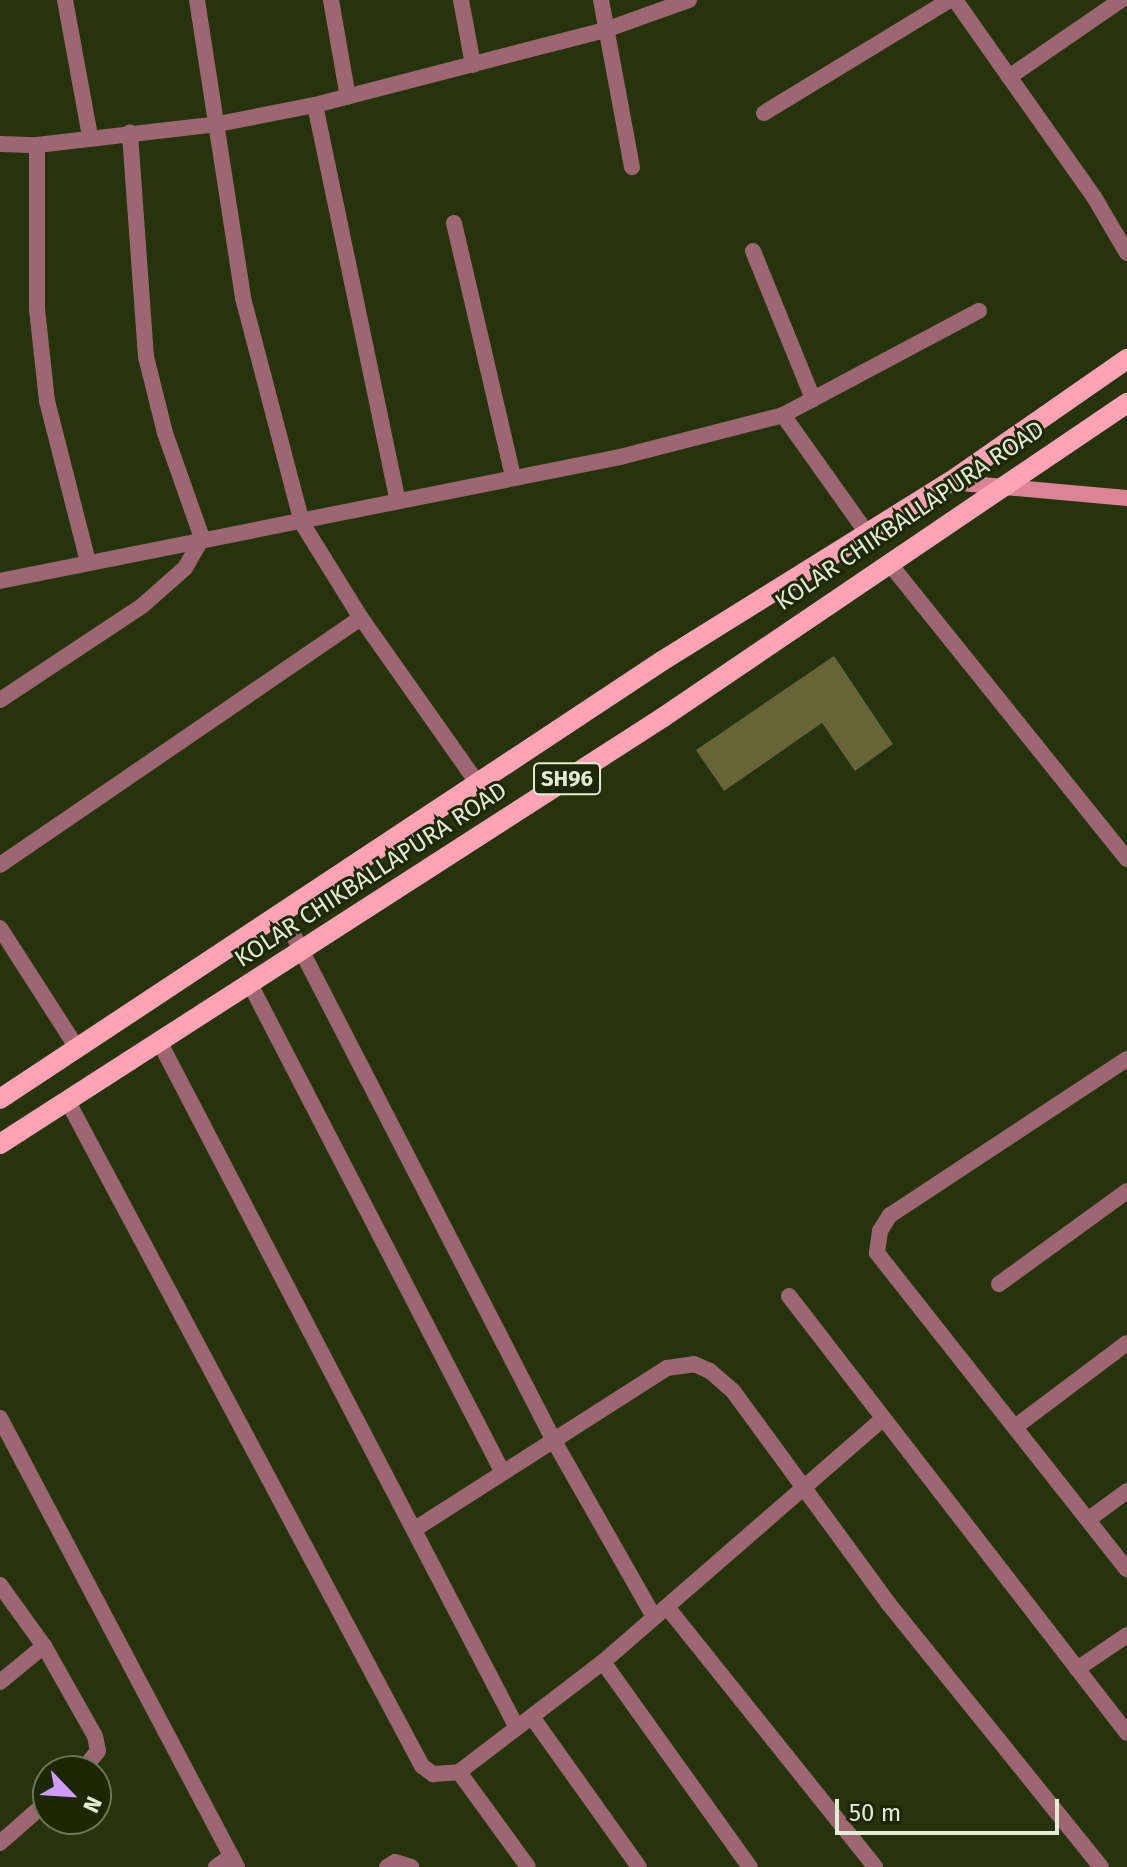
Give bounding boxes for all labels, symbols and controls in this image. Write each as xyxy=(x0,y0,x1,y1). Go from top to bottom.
street label: KOLAR CHIKBALLAPURA ROAD xyxy=(770,415,1050,617)
road number: SH96 xyxy=(533,761,601,797)
street label: KOLAR CHIKBALLAPURA ROAD xyxy=(230,776,512,974)
north arrow xyxy=(32,1755,112,1835)
scale bar xyxy=(839,1783,1063,1833)
text: N xyxy=(77,1792,108,1817)
text: 50 m xyxy=(849,1799,901,1827)

